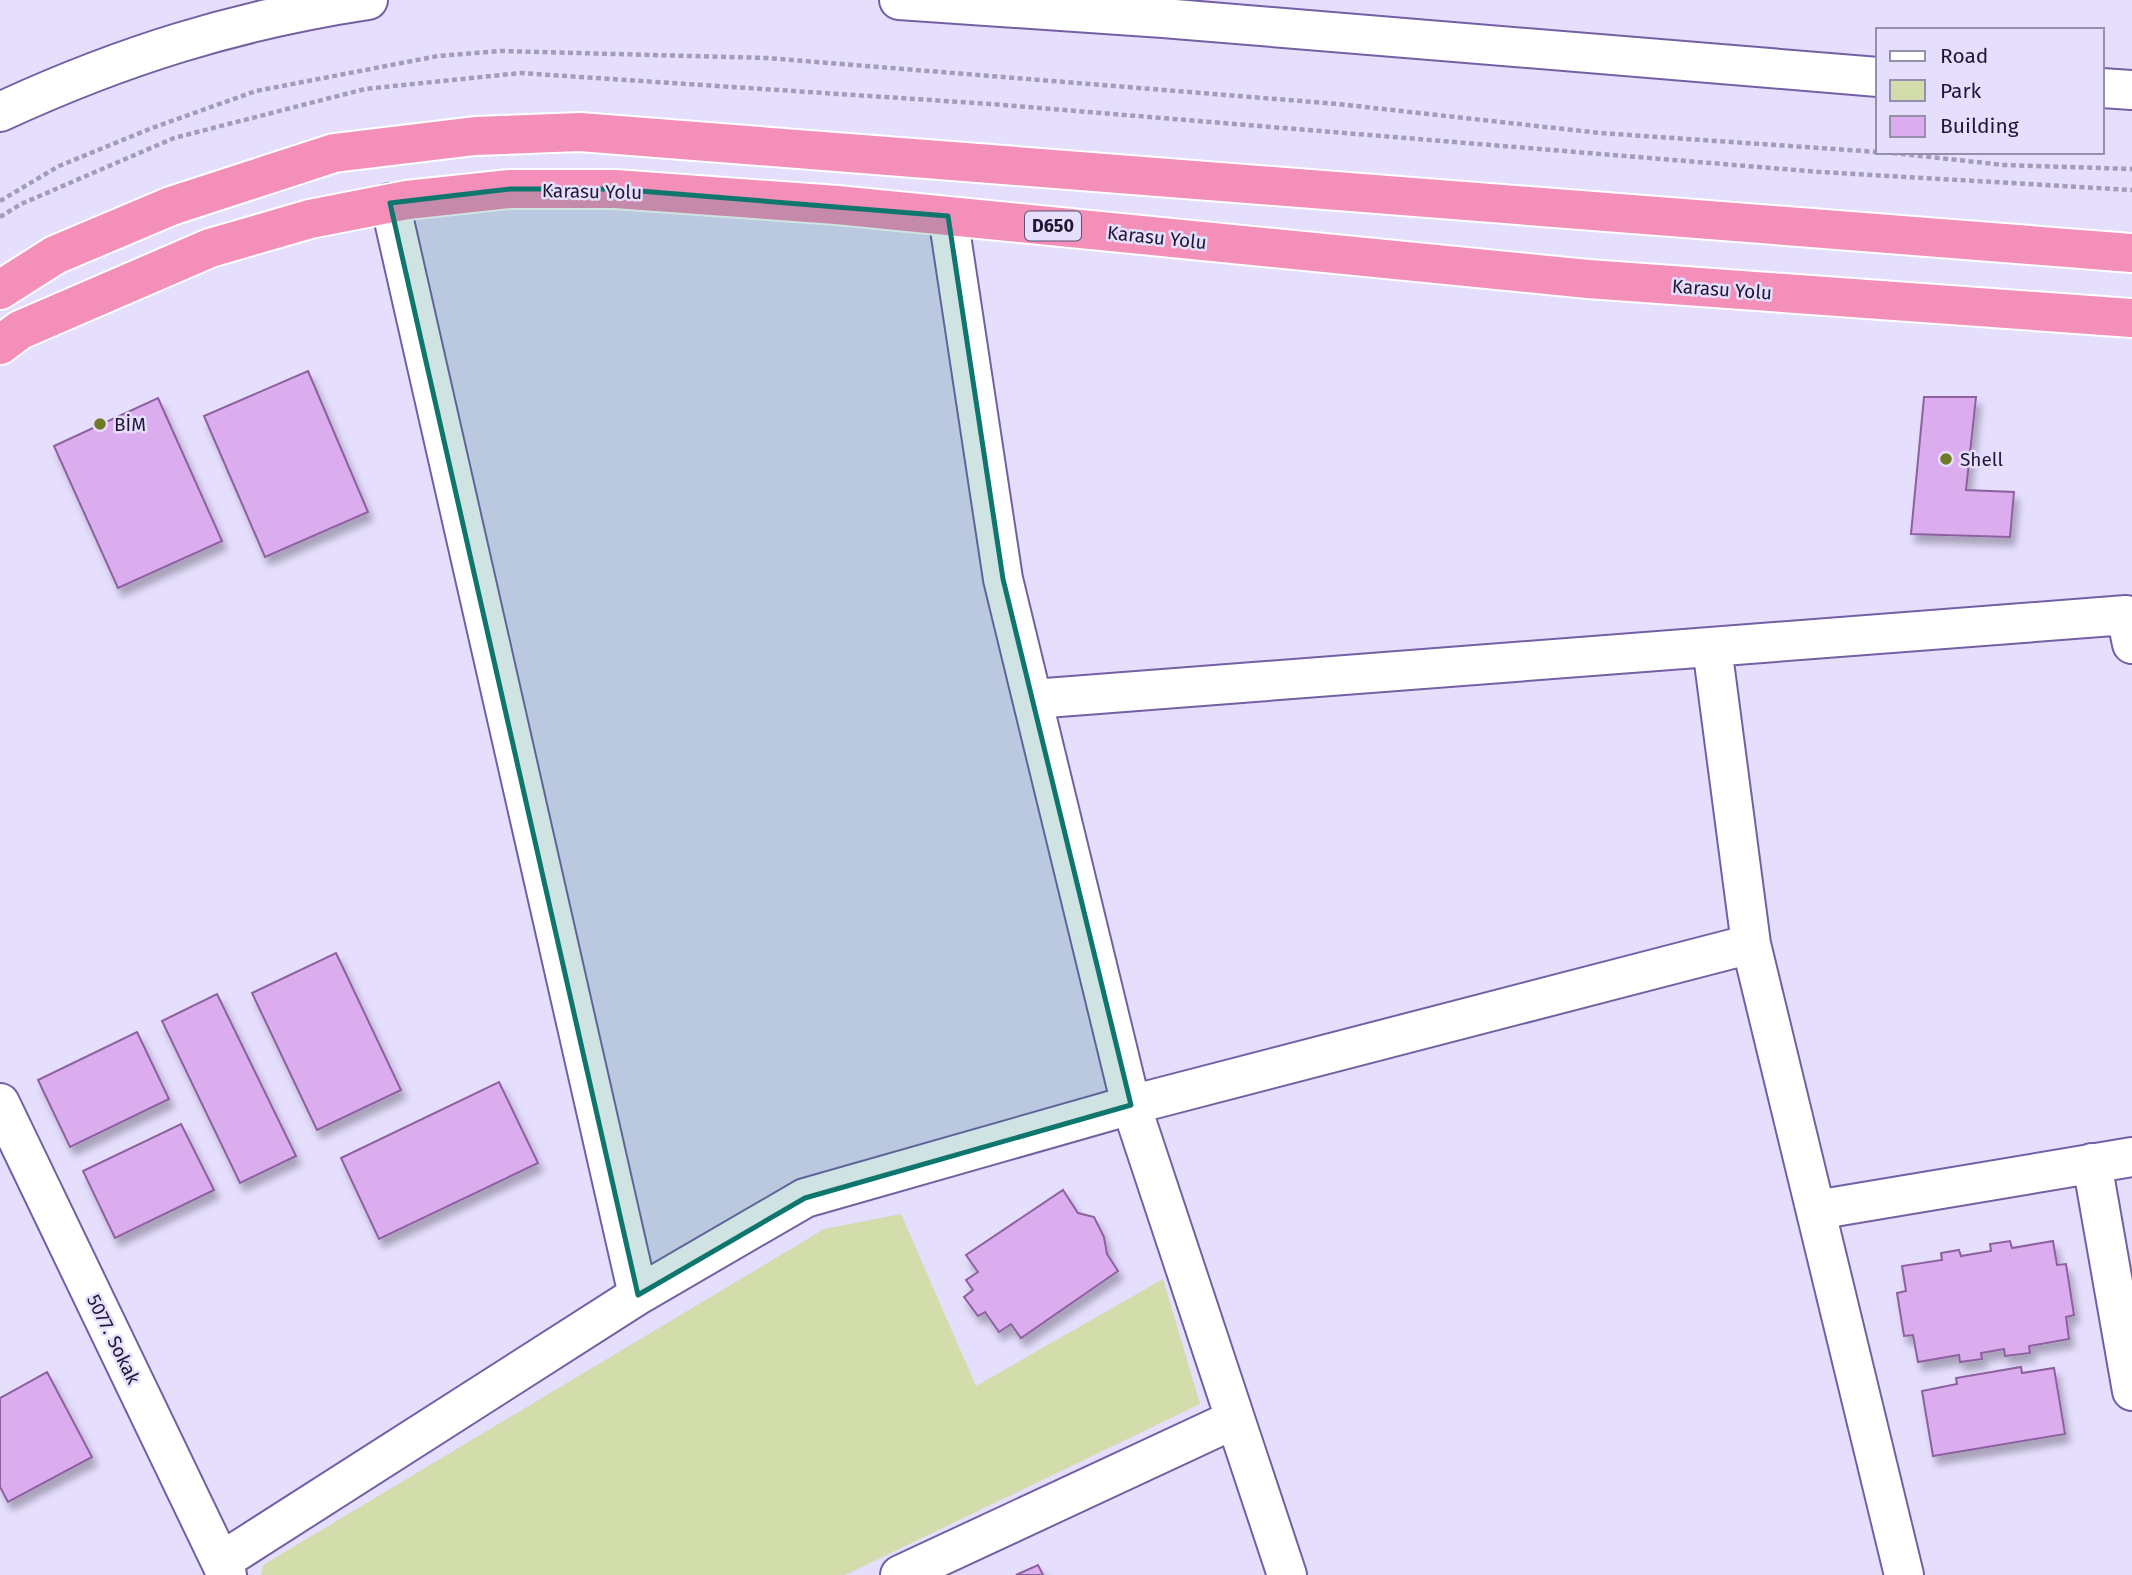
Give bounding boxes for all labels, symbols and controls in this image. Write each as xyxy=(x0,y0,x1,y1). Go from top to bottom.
legend xyxy=(1876,28,2104,154)
text: Road xyxy=(1940,43,1988,69)
text: Park xyxy=(1940,78,1982,104)
text: Building xyxy=(1940,113,2019,139)
street label: Karasu Yolu xyxy=(542,179,642,204)
road number: D650 xyxy=(1025,211,1081,240)
street label: Karasu Yolu xyxy=(1106,221,1208,254)
street label: Karasu Yolu xyxy=(1671,275,1773,304)
place label: BİM xyxy=(114,413,146,436)
marker: BİM xyxy=(92,416,108,432)
place label: Shell xyxy=(1960,448,2003,471)
marker: Shell xyxy=(1938,451,1954,467)
street label: 5077. Sokak xyxy=(82,1291,145,1388)

